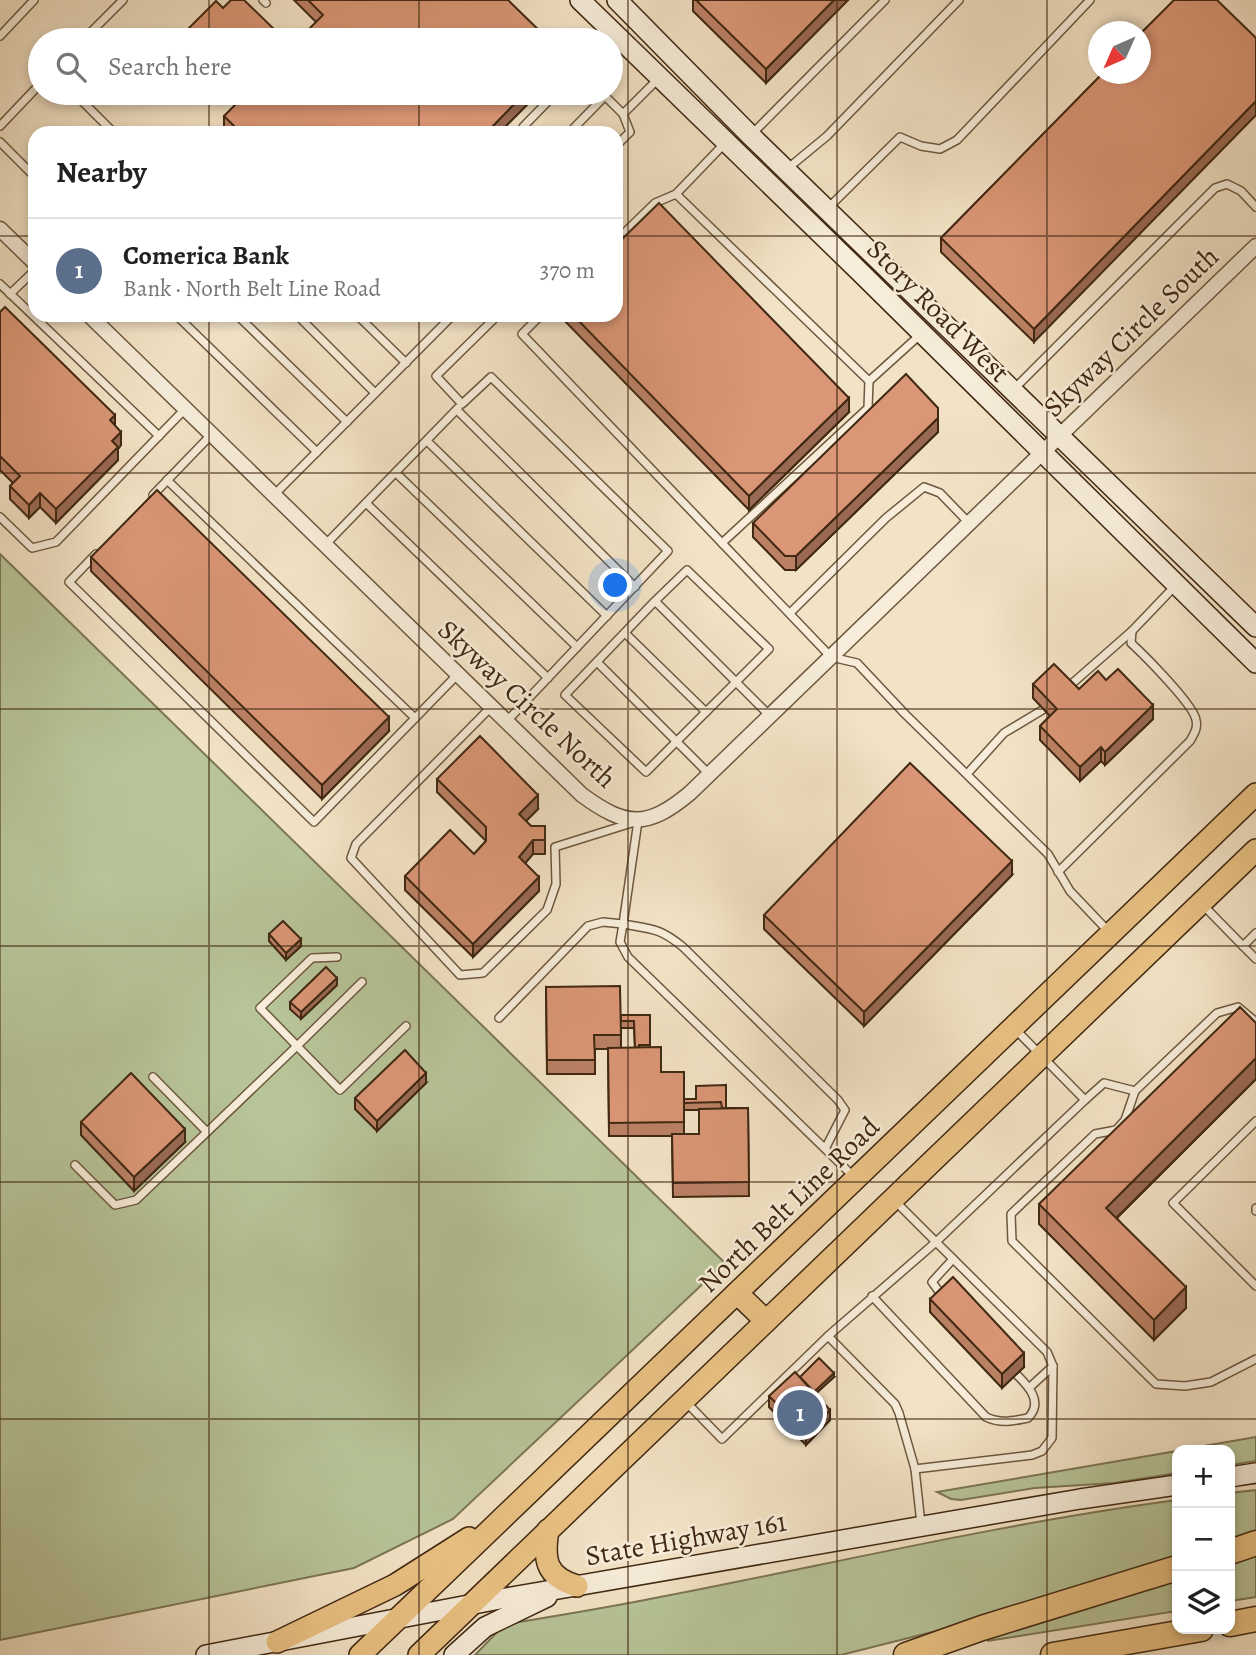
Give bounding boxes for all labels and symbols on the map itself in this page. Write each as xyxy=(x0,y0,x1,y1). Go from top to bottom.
north arrow xyxy=(1088,21,1151,84)
street label: Story Road West xyxy=(858,231,1018,391)
street label: Skyway Circle South xyxy=(1035,238,1227,426)
your location xyxy=(598,568,632,602)
street label: Skyway Circle North xyxy=(429,611,625,797)
street label: North Belt Line Road xyxy=(690,1108,889,1301)
pin: 1 xyxy=(777,1387,823,1439)
street label: State Highway 161 xyxy=(582,1503,790,1575)

